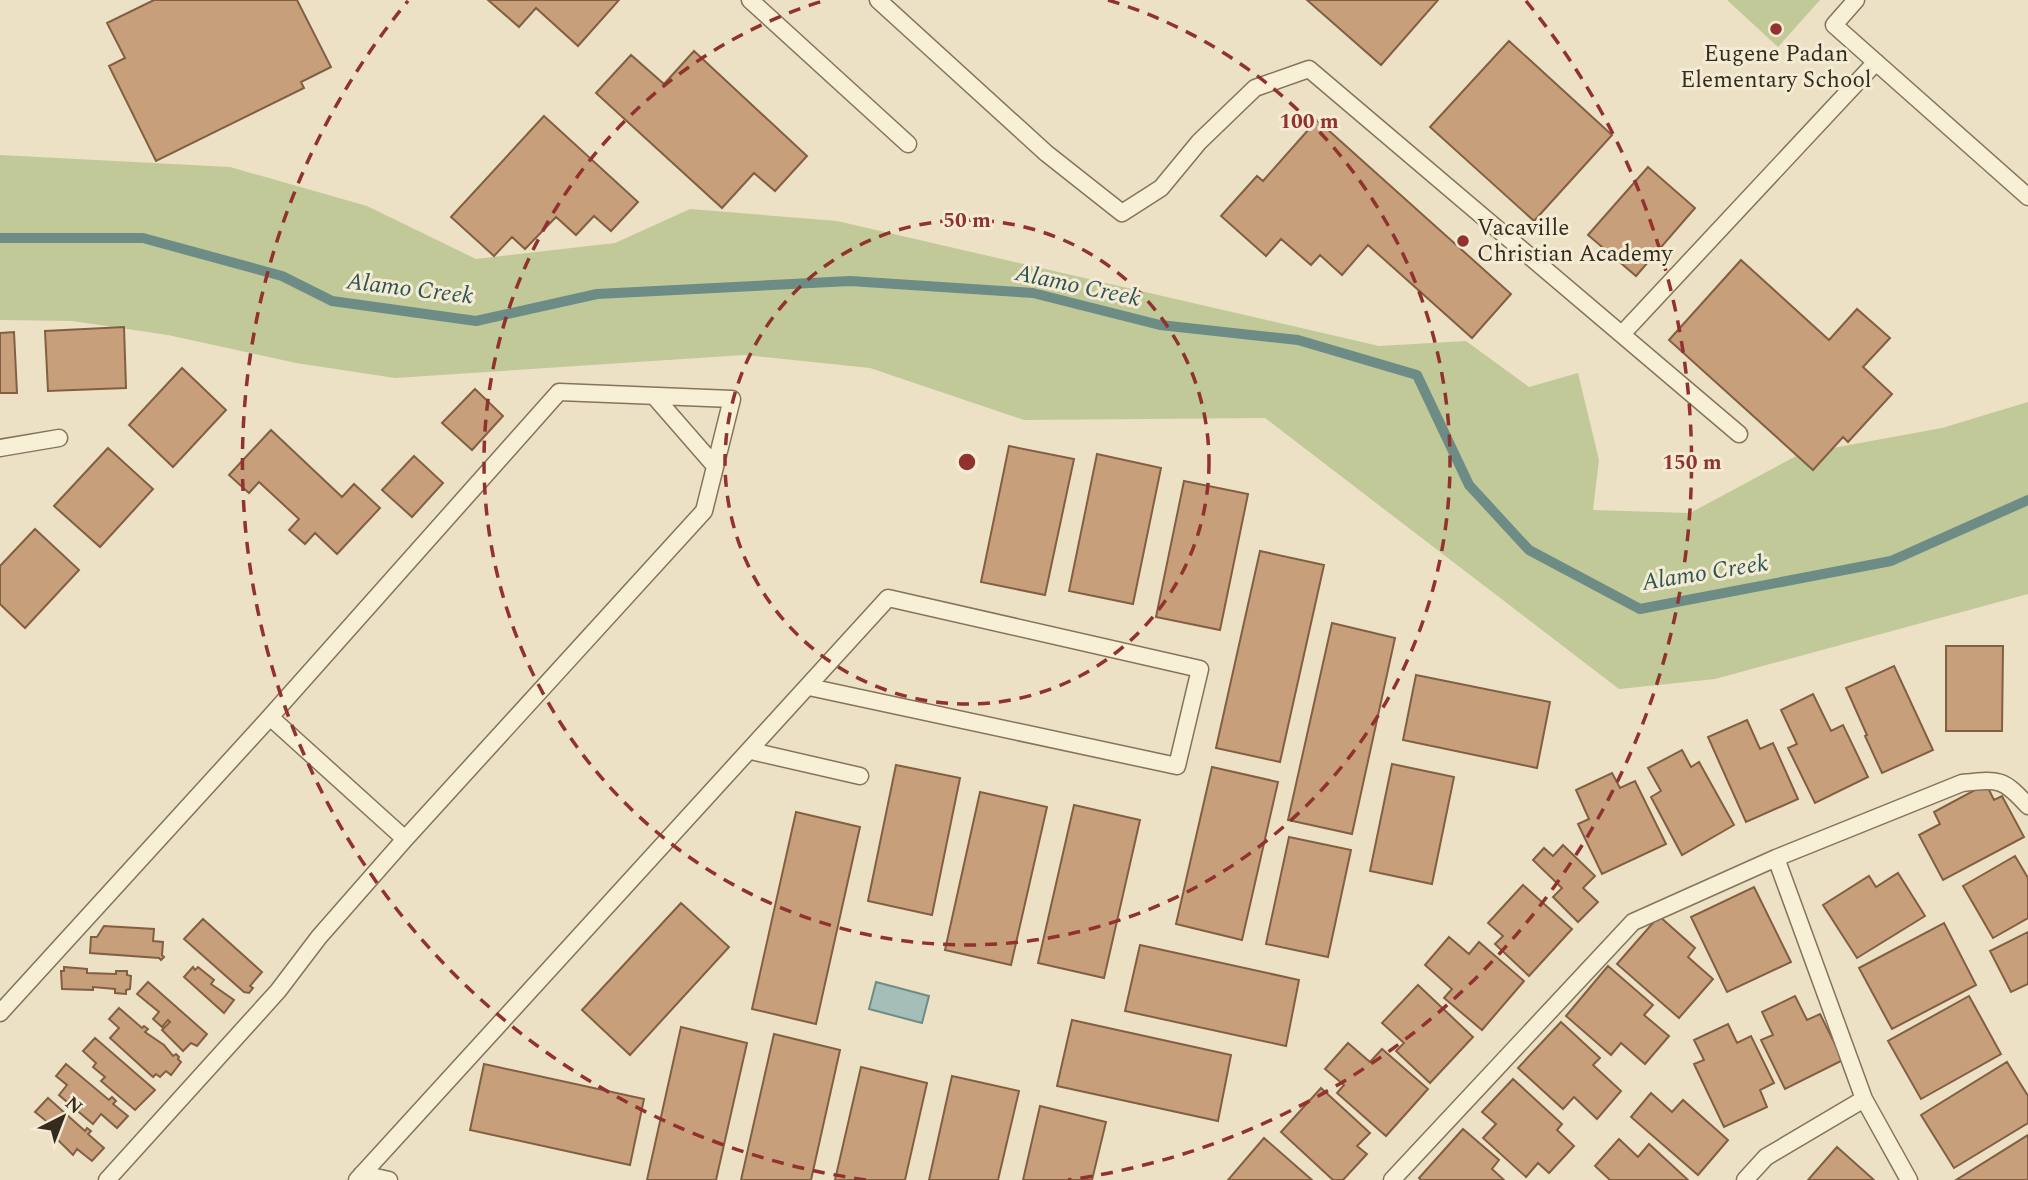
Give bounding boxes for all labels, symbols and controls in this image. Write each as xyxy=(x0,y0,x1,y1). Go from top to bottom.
marker: Eugene Padan Elementary School xyxy=(1768,21,1784,37)
place label: Eugene Padan Elementary School xyxy=(1680,37,1872,98)
text: 100 m xyxy=(1279,106,1339,138)
text: 50 m xyxy=(943,205,991,237)
place label: Vacaville Christian Academy xyxy=(1477,211,1673,272)
marker: Vacaville Christian Academy xyxy=(1455,233,1471,249)
water label: Alamo Creek xyxy=(1011,255,1144,317)
water label: Alamo Creek xyxy=(344,263,475,315)
text: 150 m xyxy=(1662,447,1722,479)
centre of rings xyxy=(955,450,979,474)
water label: Alamo Creek xyxy=(1638,545,1771,601)
north arrow xyxy=(28,1082,98,1152)
text: N xyxy=(58,1090,89,1121)

